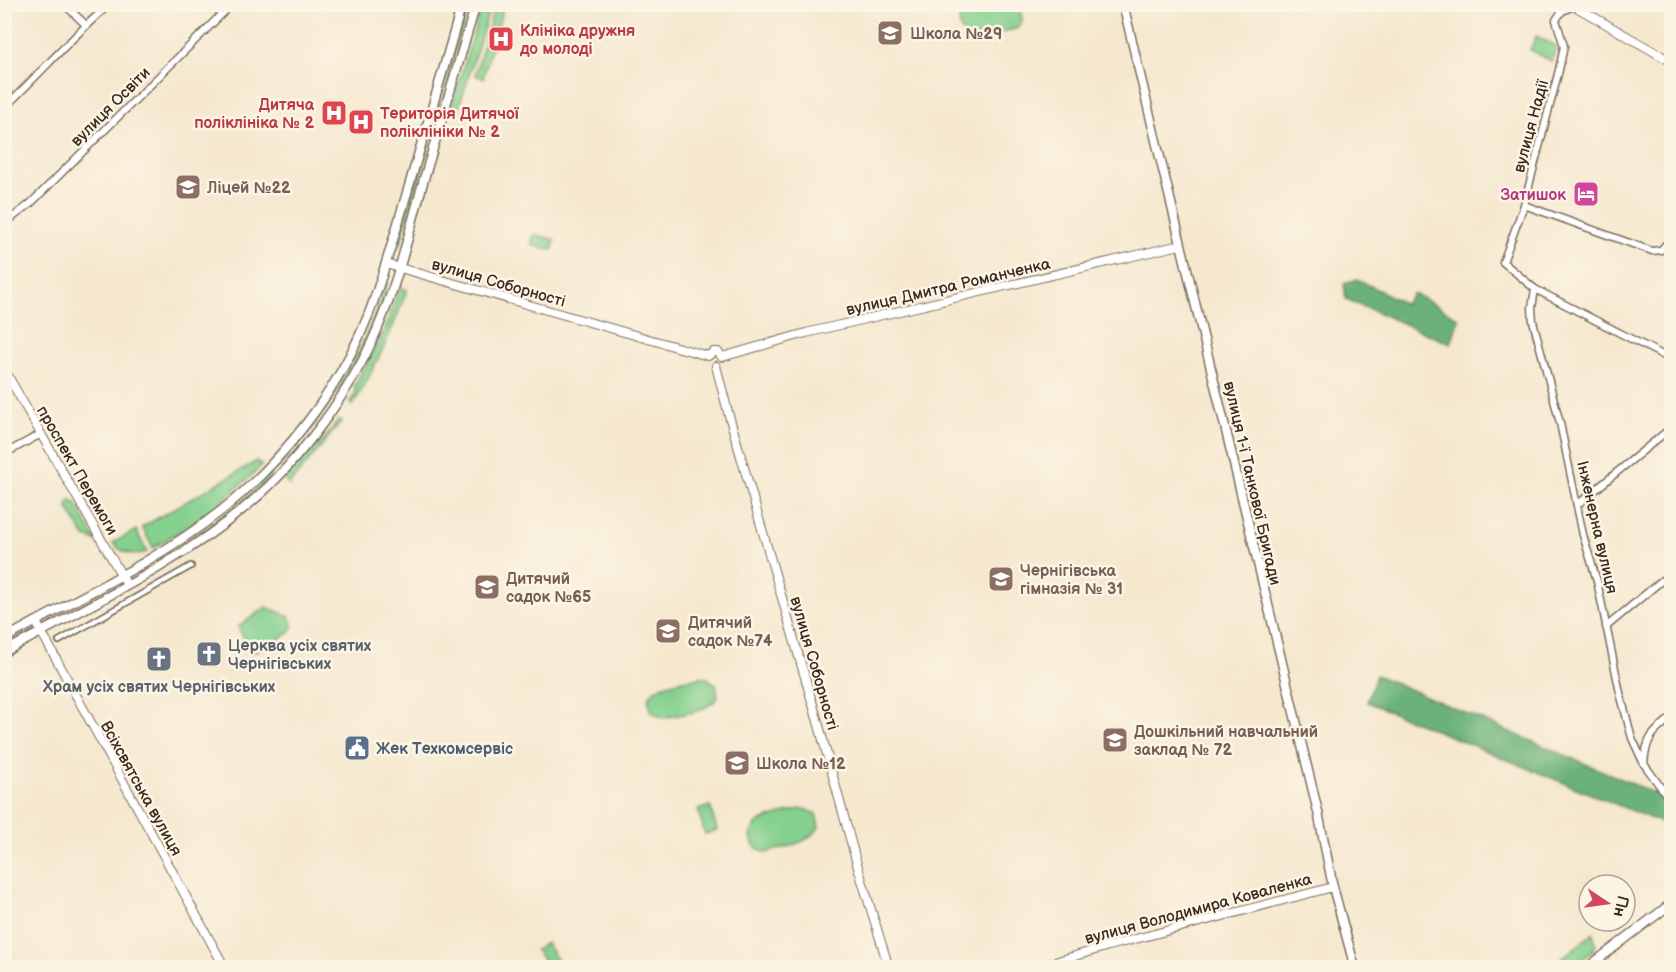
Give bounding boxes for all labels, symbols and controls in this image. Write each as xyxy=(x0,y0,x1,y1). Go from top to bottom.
school or university icon: Школа №29 xyxy=(875,18,905,48)
place label: Клініка дружня до молоді xyxy=(519,22,635,59)
hospital icon: Клініка дружня до молоді xyxy=(486,24,516,54)
place label: Школа №29 xyxy=(910,25,1002,44)
street label: вулиця Освіти xyxy=(67,63,155,151)
street label: вулиця Надії xyxy=(1510,77,1553,175)
place label: Дитяча поліклініка № 2 xyxy=(194,96,315,133)
hospital icon: Дитяча поліклініка № 2 xyxy=(319,98,349,128)
place label: Територія Дитячої поліклініки № 2 xyxy=(380,105,520,142)
hospital icon: Територія Дитячої поліклініки № 2 xyxy=(346,107,376,137)
school or university icon: Ліцей №22 xyxy=(173,172,203,202)
place label: Ліцей №22 xyxy=(206,179,291,198)
hotel icon: Затишок xyxy=(1571,179,1601,209)
place label: Затишок xyxy=(1500,186,1566,205)
street label: вулиця Соборності xyxy=(429,255,568,312)
street label: вулиця Дмитра Романченка xyxy=(844,255,1053,320)
street label: вулиця 1-ї Танкової Бригади xyxy=(1219,379,1284,587)
street label: проспект Перемоги xyxy=(32,403,121,539)
street label: Інженерна вулиця xyxy=(1572,459,1621,596)
place label: Чернігівська гімназія № 31 xyxy=(1020,562,1123,599)
school or university icon: Чернігівська гімназія № 31 xyxy=(986,564,1016,594)
place label: Дитячий садок №65 xyxy=(506,570,591,607)
school or university icon: Дитячий садок №65 xyxy=(472,572,502,602)
street label: вулиця Соборності xyxy=(785,594,842,733)
place label: Дитячий садок №74 xyxy=(688,614,773,651)
school or university icon: Дитячий садок №74 xyxy=(653,616,683,646)
place label: Церква усіх святих Чернігівських xyxy=(228,637,372,674)
church icon: Церква усіх святих Чернігівських xyxy=(194,639,224,669)
church icon: Храм усіх святих Чернігівських xyxy=(144,644,174,674)
place label: Храм усіх святих Чернігівських xyxy=(42,678,276,697)
street label: Всіхсвятська вулиця xyxy=(96,718,186,860)
place label: Дошкільний навчальний заклад № 72 xyxy=(1134,723,1318,760)
school or university icon: Дошкільний навчальний заклад № 72 xyxy=(1100,725,1130,755)
public building icon: Жек Техкомсервіс xyxy=(342,733,372,763)
place label: Жек Техкомсервіс xyxy=(376,740,513,759)
school or university icon: Школа №12 xyxy=(722,748,752,778)
place label: Школа №12 xyxy=(756,755,846,774)
street label: вулиця Володимира Коваленка xyxy=(1083,870,1314,949)
north arrow xyxy=(1577,873,1637,933)
text: Пн xyxy=(1608,894,1632,919)

